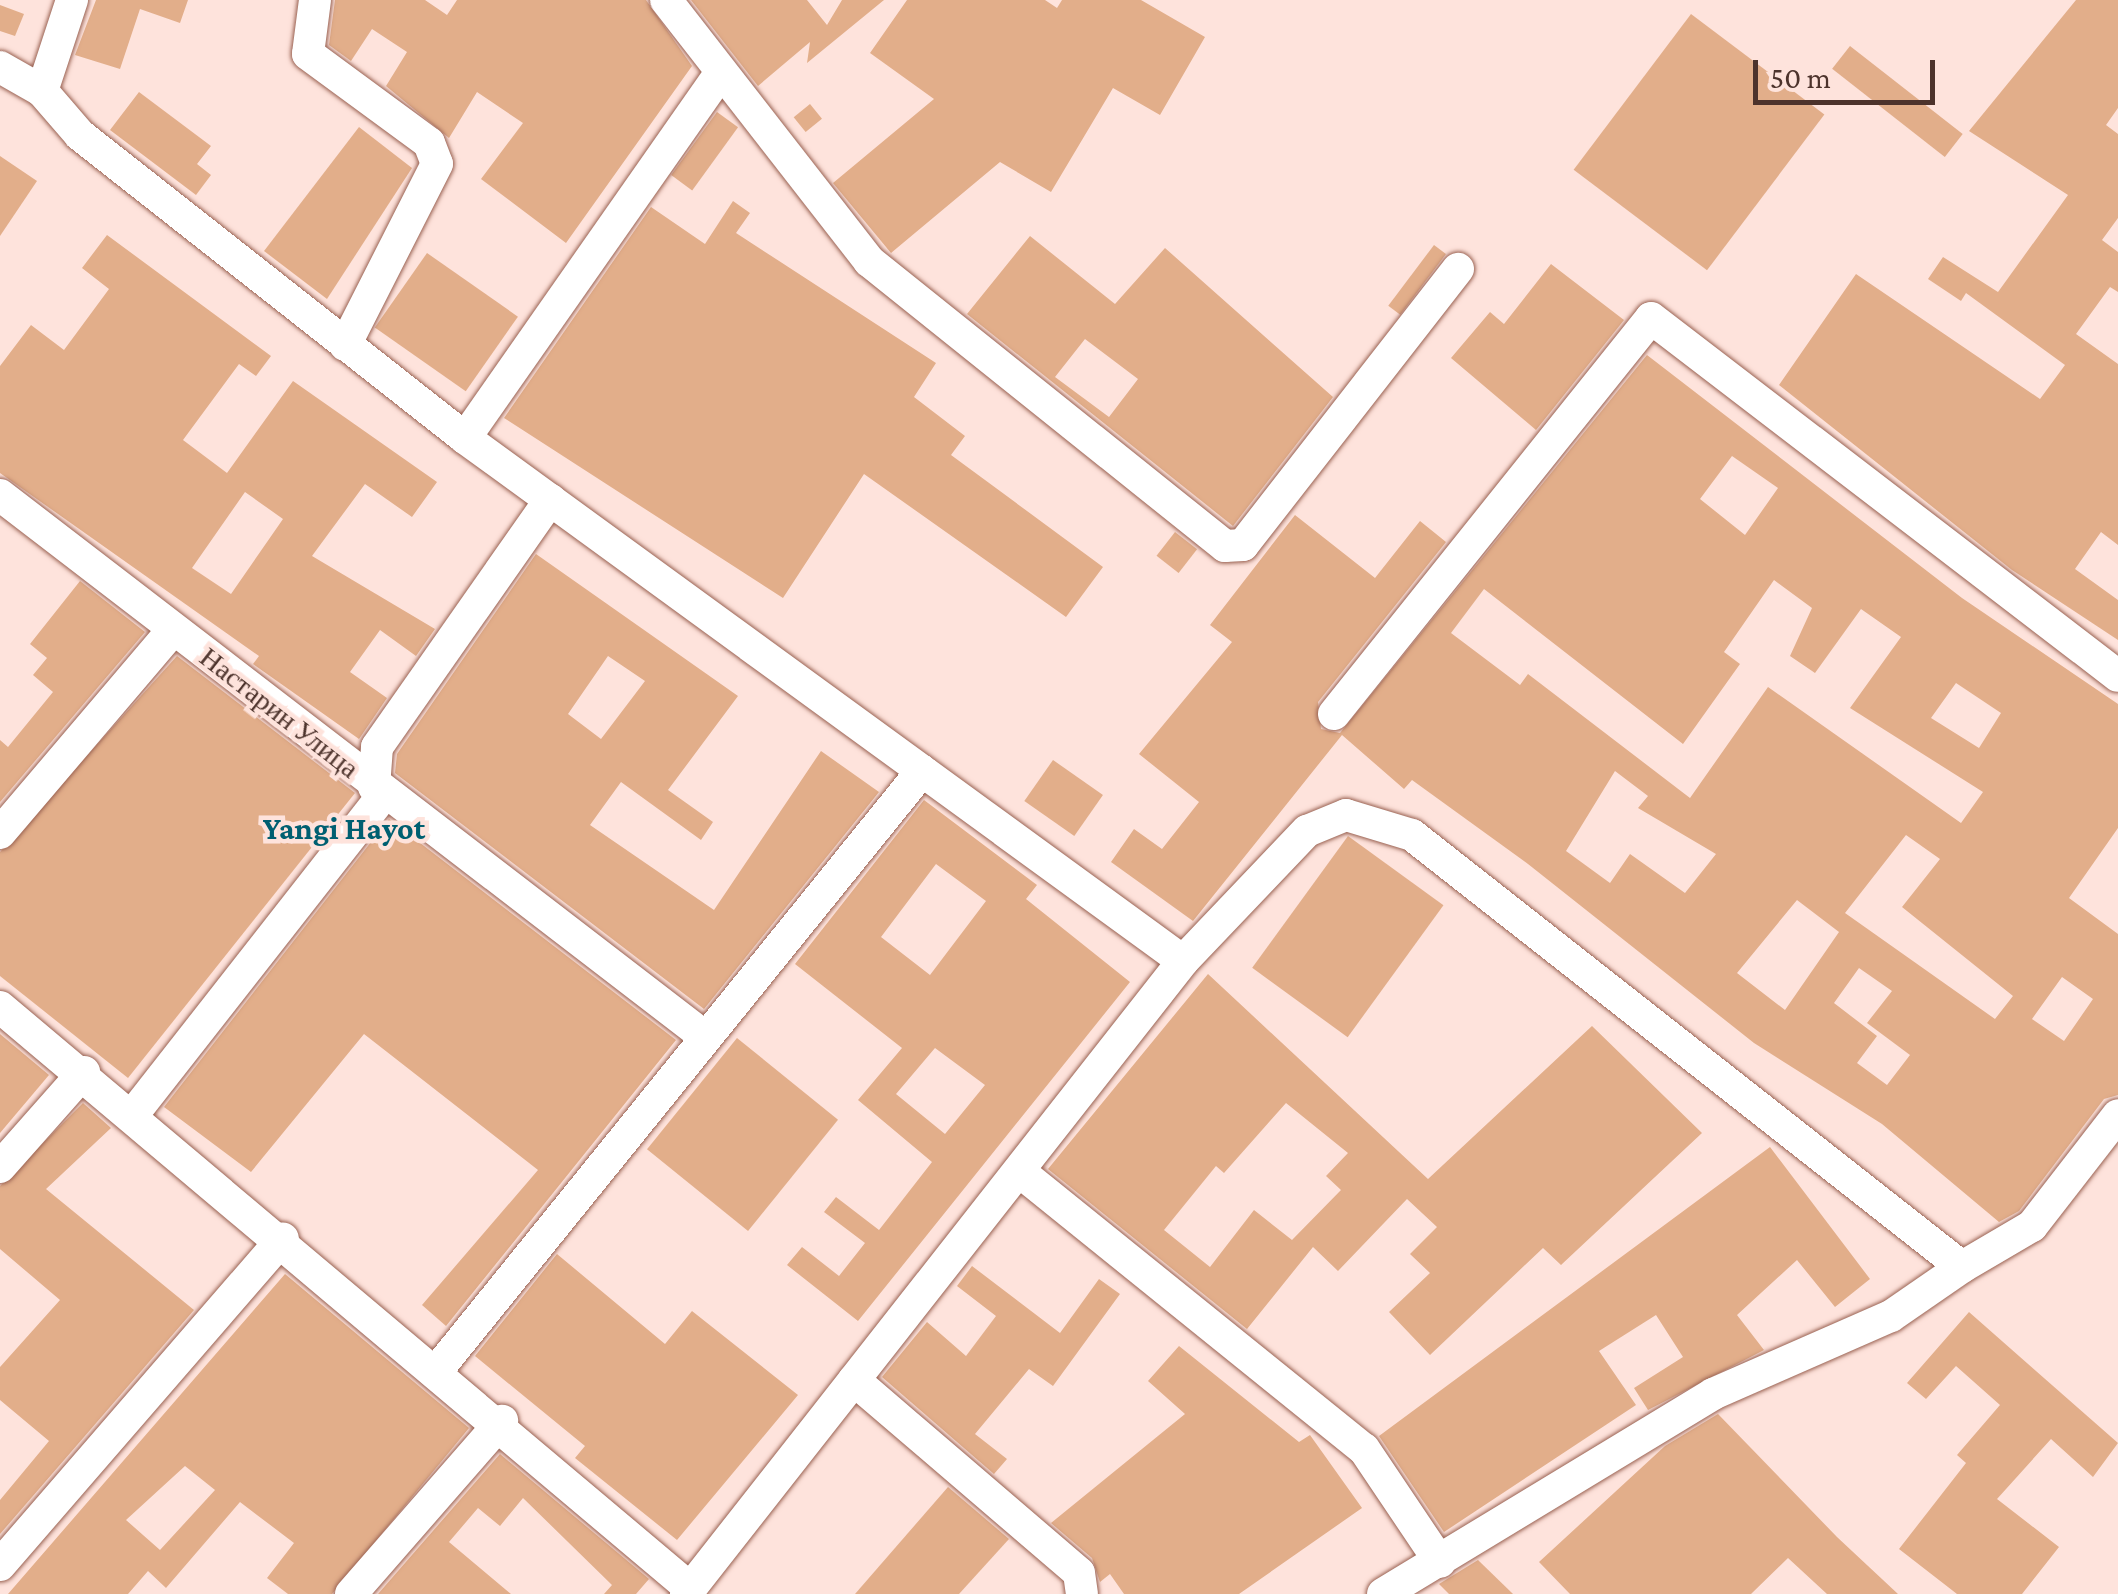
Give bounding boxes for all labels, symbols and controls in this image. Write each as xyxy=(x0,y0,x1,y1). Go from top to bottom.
scale bar xyxy=(1758,40,1940,102)
text: 50 m xyxy=(1770,61,1831,94)
street label: Настарин Улица xyxy=(193,641,365,785)
district label: Yangi Hayot xyxy=(263,809,425,847)

